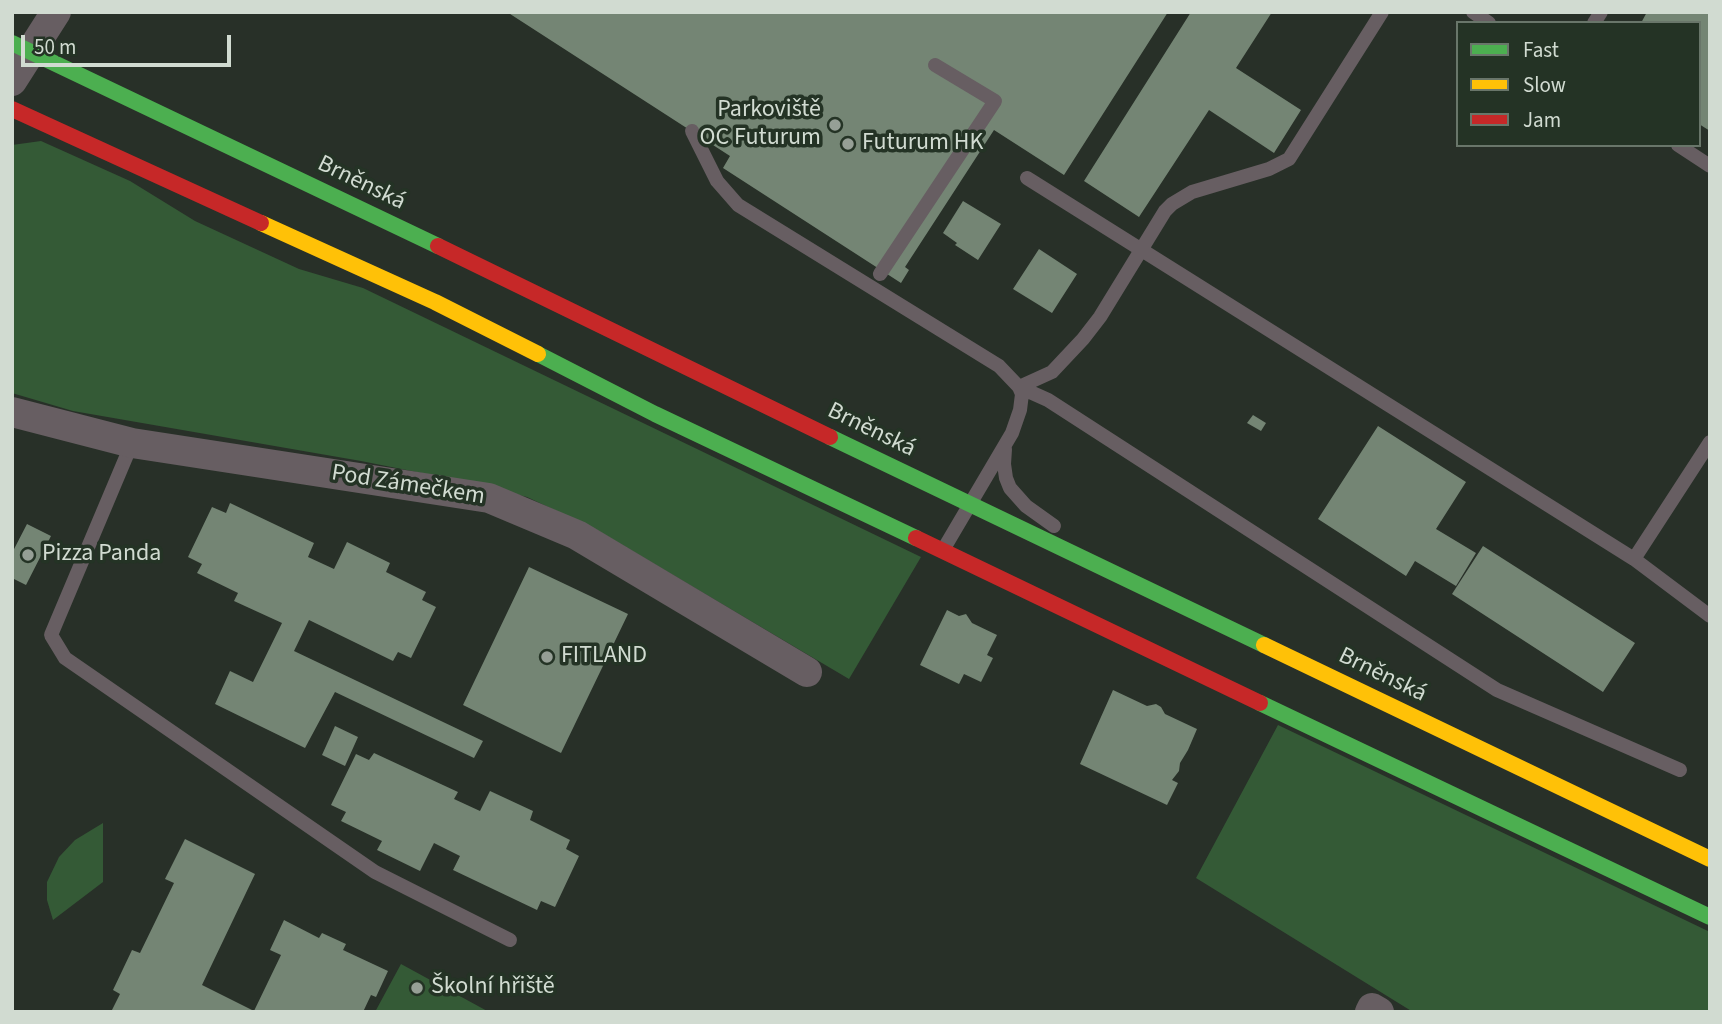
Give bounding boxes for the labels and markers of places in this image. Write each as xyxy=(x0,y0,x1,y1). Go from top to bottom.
place label: Parkoviště OC Futurum xyxy=(700,97,821,153)
marker: Parkoviště OC Futurum xyxy=(827,117,843,133)
place label: Futurum HK xyxy=(862,130,983,158)
marker: Futurum HK xyxy=(840,136,856,152)
place label: Pizza Panda xyxy=(42,541,161,569)
marker: Pizza Panda xyxy=(20,547,36,563)
place label: FITLAND xyxy=(561,643,647,671)
marker: FITLAND xyxy=(539,649,555,665)
place label: Školní hřiště xyxy=(431,974,555,1002)
marker: Školní hřiště xyxy=(409,980,425,996)

